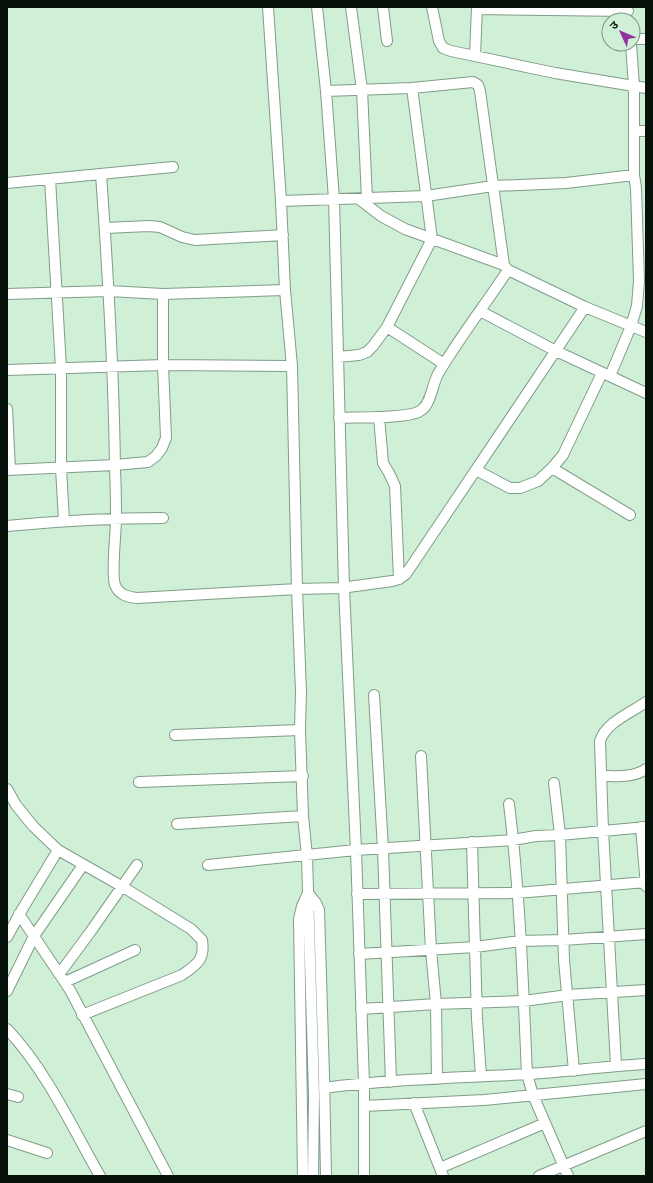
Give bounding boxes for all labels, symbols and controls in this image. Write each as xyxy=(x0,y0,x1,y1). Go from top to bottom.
north arrow xyxy=(601,12,641,52)
text: उ xyxy=(607,18,621,32)

